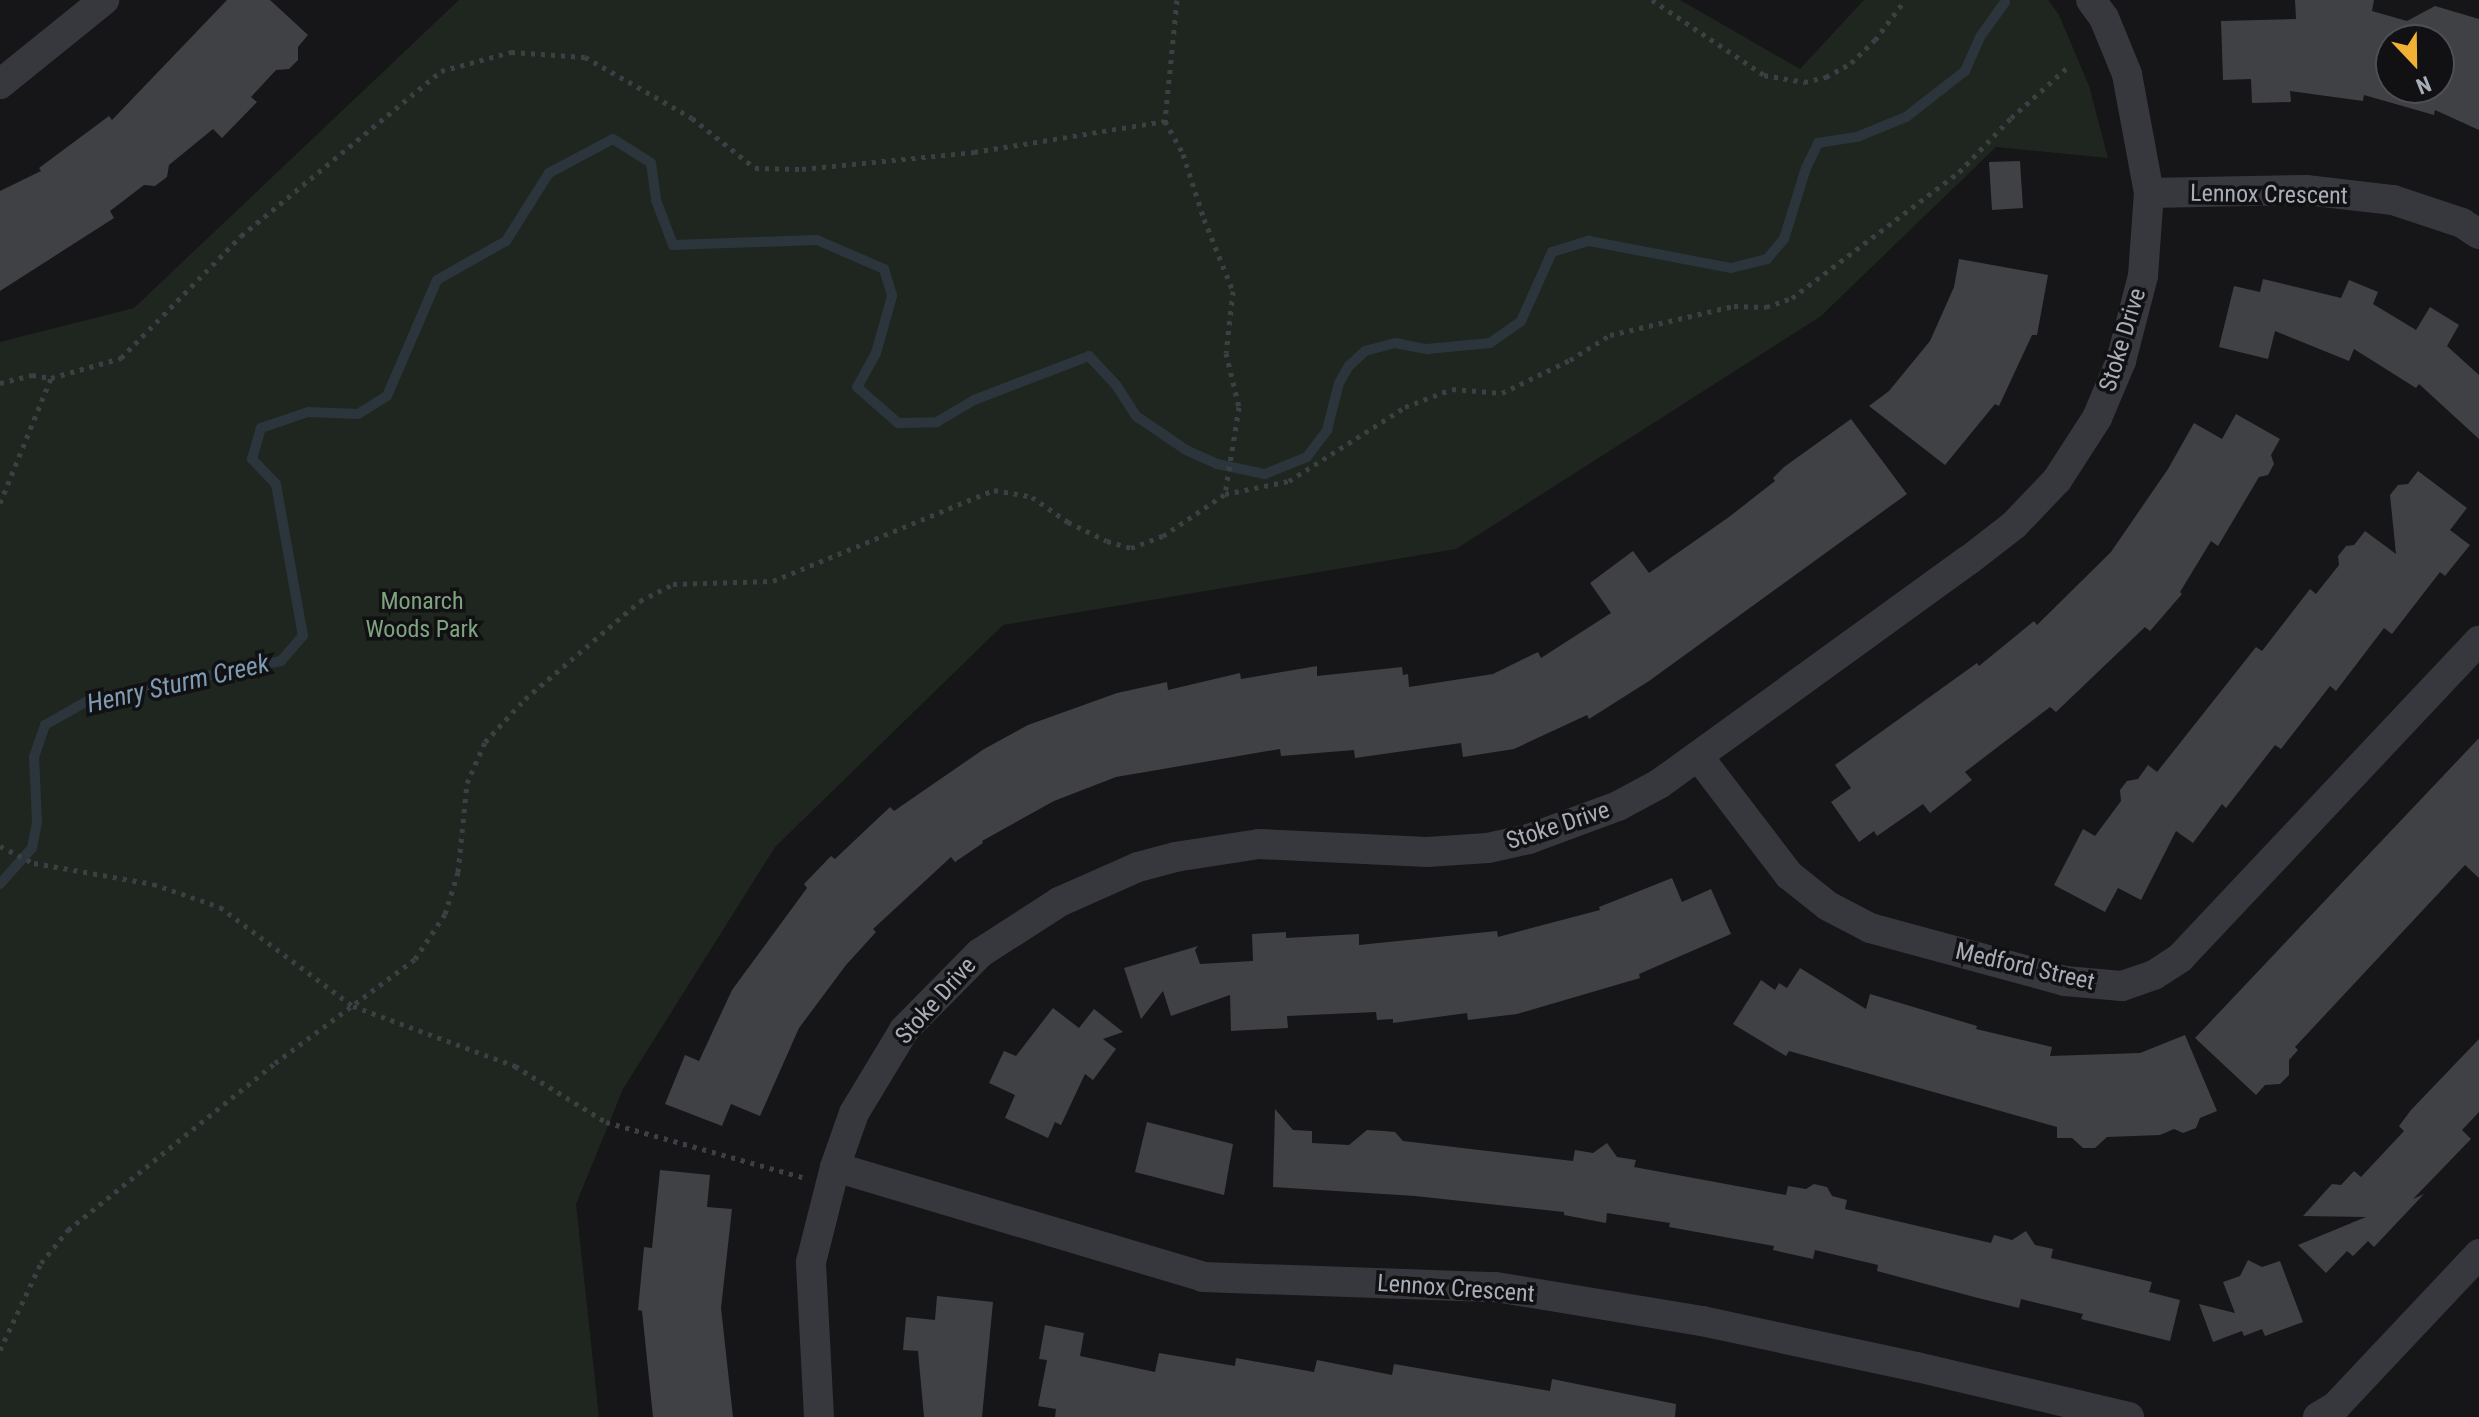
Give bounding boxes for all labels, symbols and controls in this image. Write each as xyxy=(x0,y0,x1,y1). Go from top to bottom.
north arrow xyxy=(2375,24,2455,104)
text: N xyxy=(2413,71,2434,99)
street label: Lennox Crescent xyxy=(2190,179,2348,211)
street label: Stoke Drive xyxy=(2094,285,2152,395)
park label: Monarch Woods Park xyxy=(365,588,479,644)
water label: Henry Sturm Creek xyxy=(84,648,272,720)
street label: Stoke Drive xyxy=(1503,796,1613,856)
street label: Medford Street xyxy=(1953,937,2097,997)
street label: Stoke Drive xyxy=(890,952,982,1050)
street label: Lennox Crescent xyxy=(1376,1269,1536,1309)

